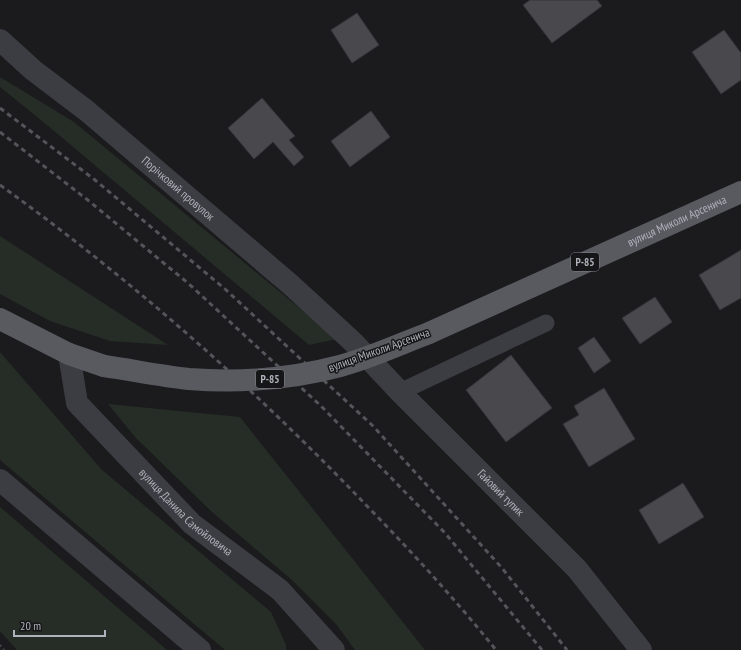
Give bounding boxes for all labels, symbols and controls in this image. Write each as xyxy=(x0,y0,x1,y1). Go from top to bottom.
street label: Порічковий провулок xyxy=(139,153,218,224)
street label: вулиця Миколи Арсенича xyxy=(625,192,729,249)
road number: Р-85 xyxy=(571,253,599,271)
street label: вулиця Миколи Арсенича xyxy=(326,324,432,375)
road number: Р-85 xyxy=(256,370,284,388)
street label: вулиця Данила Самойловича xyxy=(136,465,236,559)
street label: Гайовий тупик xyxy=(475,466,528,519)
scale bar xyxy=(14,612,105,638)
text: 20 m xyxy=(20,618,41,633)

